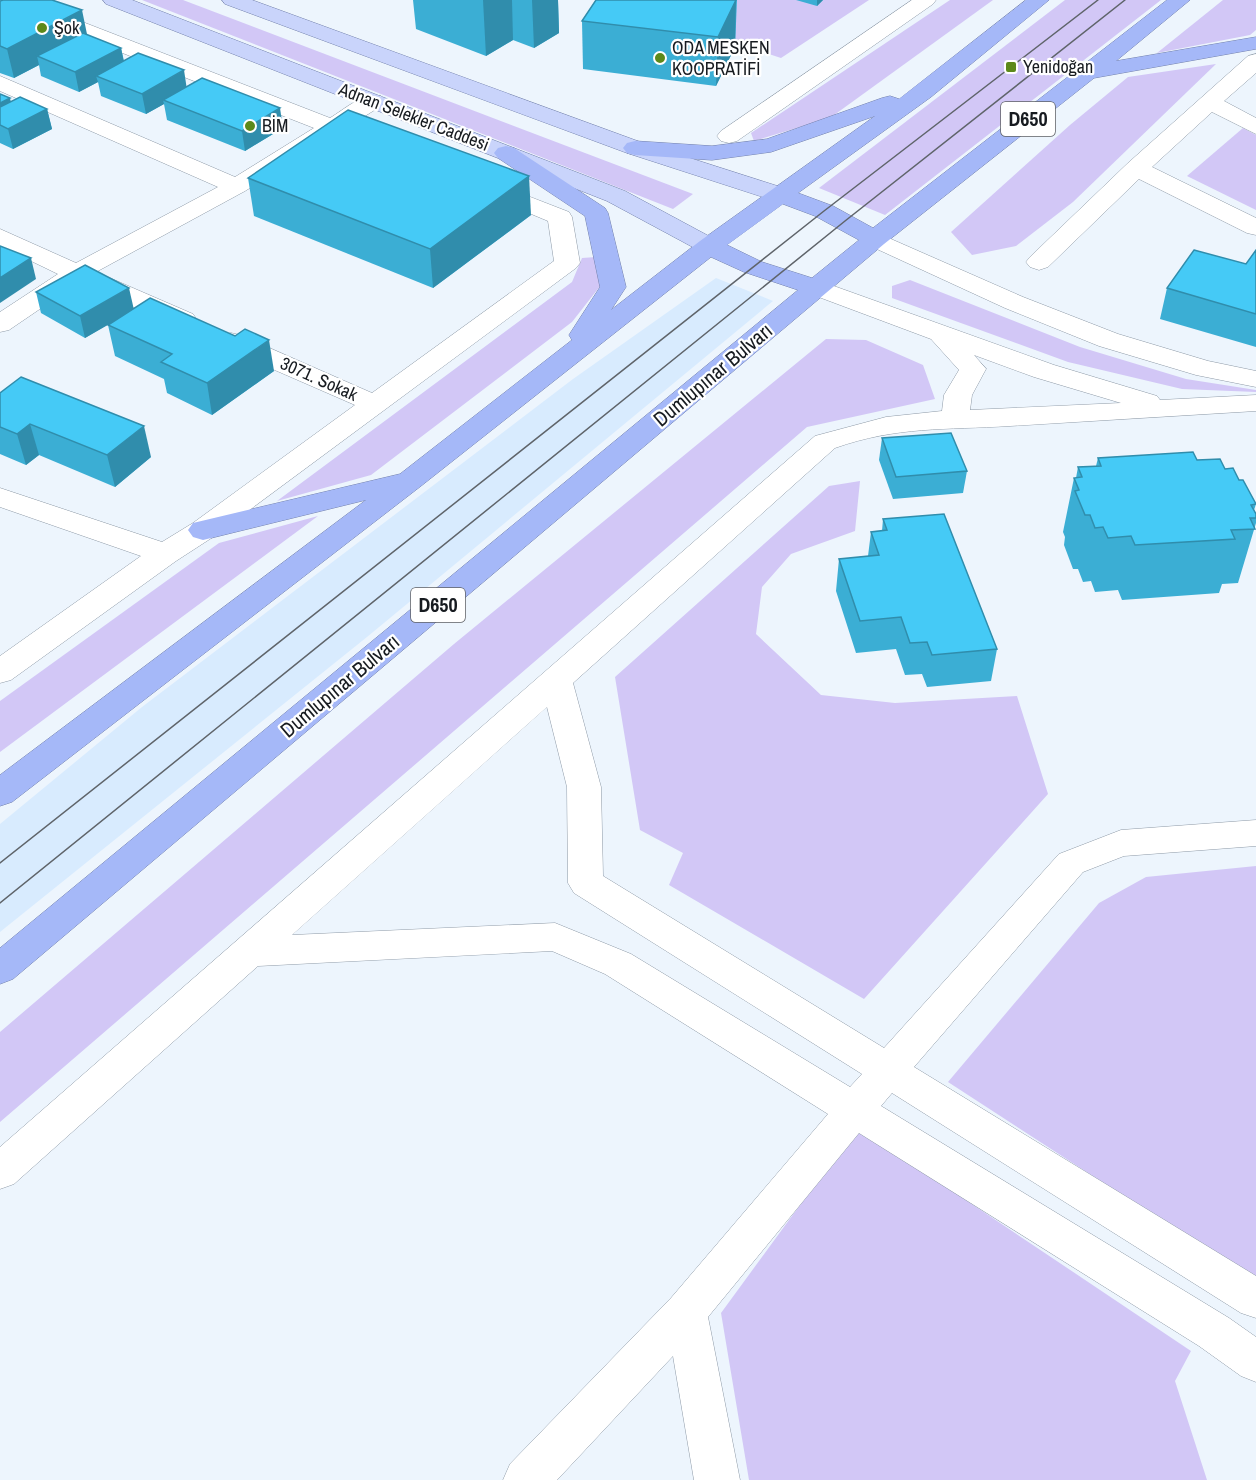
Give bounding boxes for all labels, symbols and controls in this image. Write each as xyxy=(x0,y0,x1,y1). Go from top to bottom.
place label: Şok xyxy=(54,15,80,40)
marker: Şok xyxy=(35,21,49,35)
place label: ODA MESKEN KOOPRATİFİ xyxy=(672,35,770,81)
marker: ODA MESKEN KOOPRATİFİ xyxy=(653,51,667,65)
place label: Yenidoğan xyxy=(1023,54,1093,79)
marker: Yenidoğan xyxy=(1004,60,1018,74)
street label: Adnan Selekler Caddesi xyxy=(334,76,493,157)
road number: D650 xyxy=(1001,102,1055,136)
place label: BİM xyxy=(262,113,288,138)
marker: BİM xyxy=(243,119,257,133)
street label: Dumlupınar Bulvarı xyxy=(647,316,778,433)
street label: 3071. Sokak xyxy=(277,350,362,407)
road number: D650 xyxy=(411,588,465,622)
street label: Dumlupınar Bulvarı xyxy=(274,627,405,744)

